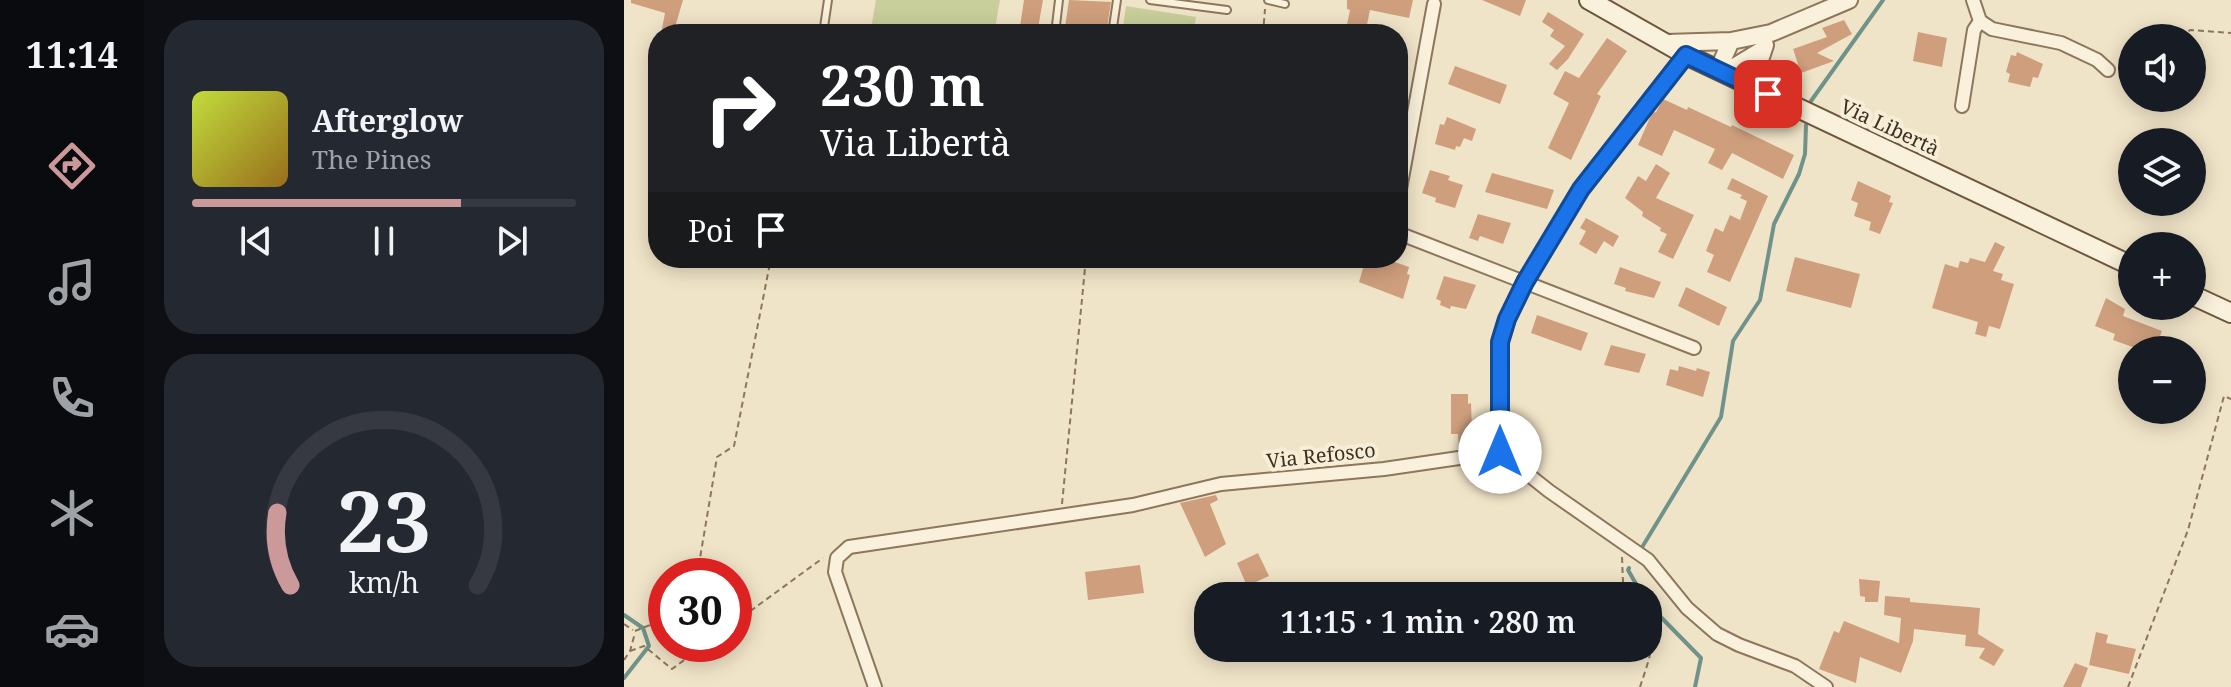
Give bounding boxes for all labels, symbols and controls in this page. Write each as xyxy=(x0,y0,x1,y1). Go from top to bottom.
map controls xyxy=(2118,24,2206,424)
button: sound xyxy=(2118,24,2206,112)
text: 11:14 xyxy=(26,30,118,79)
text: 230 m xyxy=(820,46,985,122)
icon: right xyxy=(688,56,792,160)
pin xyxy=(1734,60,1802,128)
icon: arrive xyxy=(1746,72,1790,116)
street label: Via Libertà xyxy=(1836,92,1944,162)
text: Afterglow xyxy=(312,100,463,141)
text: Via Libertà xyxy=(820,118,1011,167)
button: layers xyxy=(2118,128,2206,216)
icon: directions xyxy=(44,138,100,194)
text: The Pines xyxy=(312,141,432,177)
icon: arrive xyxy=(749,208,793,252)
text: Poi xyxy=(688,210,733,251)
icon: previous xyxy=(234,219,278,263)
icon: pause xyxy=(362,219,406,263)
icon: next xyxy=(490,219,534,263)
button: + xyxy=(2118,232,2206,320)
icon: music xyxy=(44,254,100,310)
button: − xyxy=(2118,336,2206,424)
icon: phone xyxy=(44,370,100,426)
position arrow xyxy=(1458,410,1542,494)
street label: Via Refosco xyxy=(1265,436,1377,474)
text: 23 xyxy=(337,463,431,576)
icon: climate xyxy=(44,485,100,541)
speed limit sign: 30 xyxy=(648,558,752,662)
text: km/h xyxy=(349,562,419,601)
icon: car xyxy=(44,601,100,657)
text: 11:15 · 1 min · 280 m xyxy=(1280,601,1576,642)

